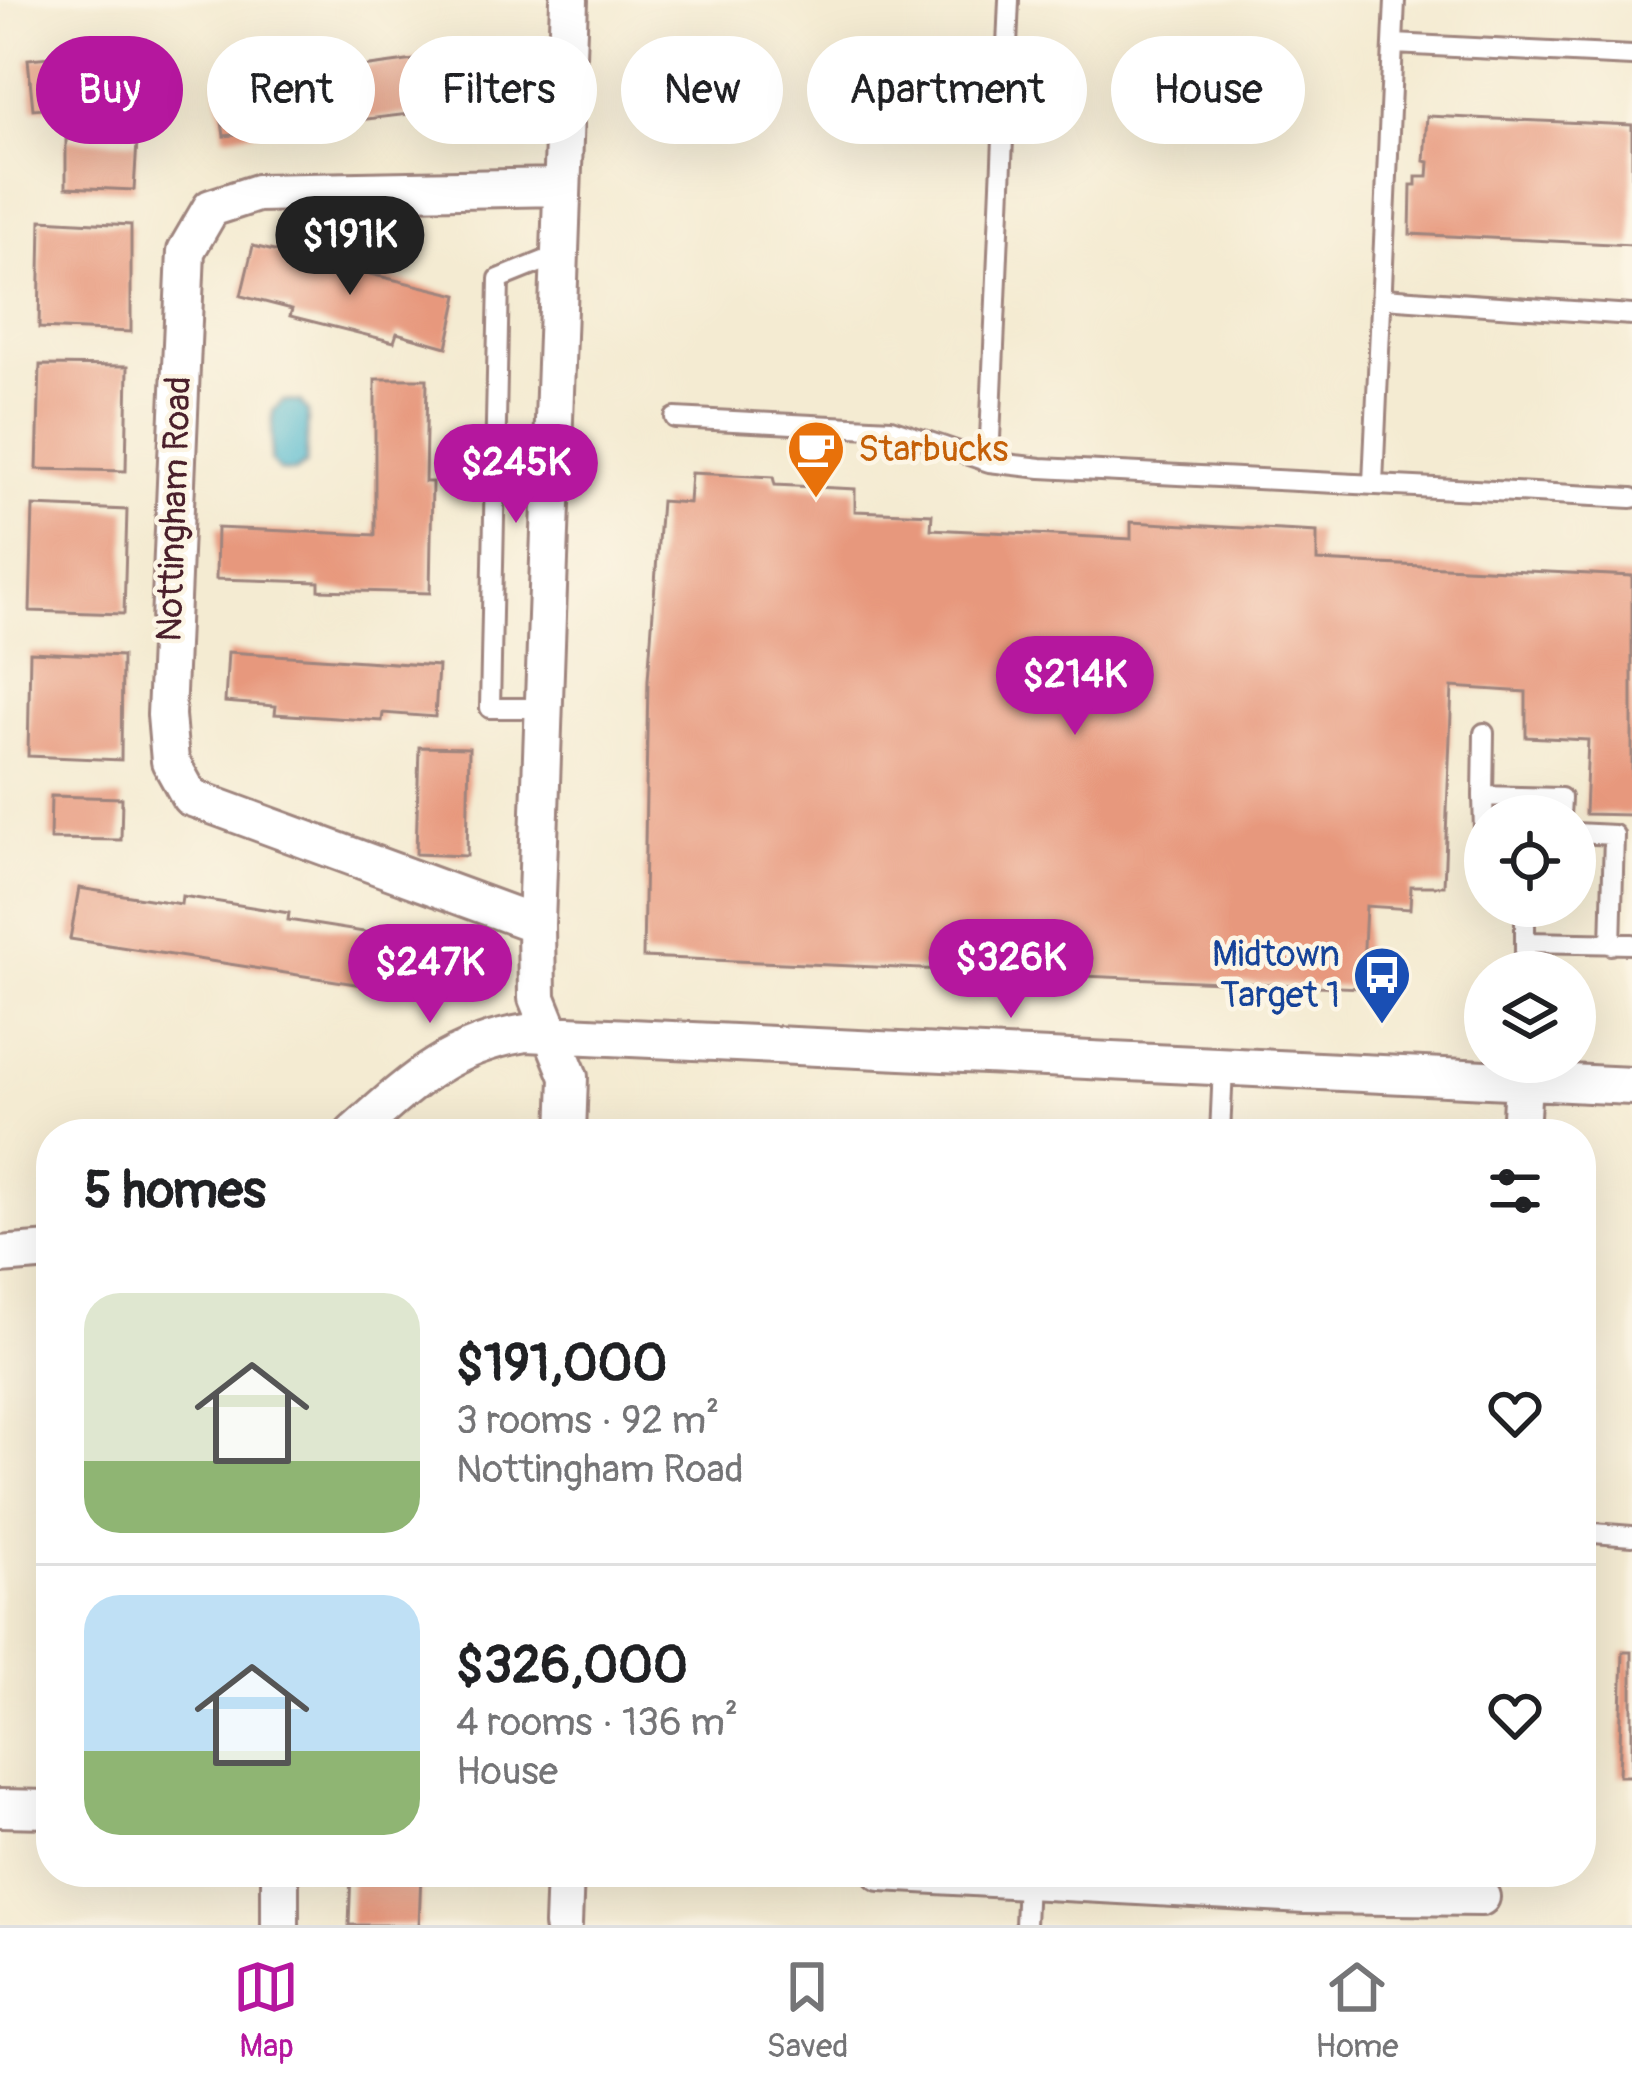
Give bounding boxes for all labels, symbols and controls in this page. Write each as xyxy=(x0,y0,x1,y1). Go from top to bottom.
chip: Buy xyxy=(36,36,183,144)
chip: Rent xyxy=(207,36,375,144)
chip: Filters xyxy=(399,36,597,144)
chip: New xyxy=(621,36,783,144)
chip: Apartment xyxy=(807,36,1087,144)
chip: House xyxy=(1111,36,1305,144)
pin: $191K xyxy=(266,196,434,298)
text: $191K xyxy=(302,210,398,259)
street label: Nottingham Road xyxy=(147,376,201,642)
cafe icon: Starbucks xyxy=(785,418,847,500)
pin: $245K xyxy=(432,424,600,526)
place label: Starbucks xyxy=(858,427,1008,472)
text: $245K xyxy=(461,438,571,487)
pin: $214K xyxy=(991,636,1159,738)
text: $214K xyxy=(1023,650,1127,699)
map controls xyxy=(1464,795,1596,1083)
button: locate xyxy=(1464,795,1596,927)
pin: $326K xyxy=(927,919,1095,1021)
pin: $247K xyxy=(346,924,514,1026)
place label: Midtown Target 1 xyxy=(1212,932,1340,1018)
text: $326K xyxy=(956,933,1066,982)
text: $247K xyxy=(375,938,485,987)
bus stop icon: Midtown Target 1 xyxy=(1351,944,1413,1026)
button: layers xyxy=(1464,951,1596,1083)
icon: filters xyxy=(1482,1158,1548,1224)
text: 5 homes xyxy=(84,1159,266,1223)
text: $191,000 xyxy=(456,1332,667,1396)
icon: home xyxy=(180,1341,324,1485)
icon: heart xyxy=(1482,1380,1548,1446)
text: 3 rooms · 92 m² xyxy=(456,1396,719,1445)
text: Nottingham Road xyxy=(456,1445,744,1494)
text: $326,000 xyxy=(456,1634,688,1698)
icon: home xyxy=(180,1643,324,1787)
icon: heart xyxy=(1482,1682,1548,1748)
text: 4 rooms · 136 m² xyxy=(456,1698,738,1747)
text: House xyxy=(456,1747,558,1796)
tab: Map xyxy=(233,1954,299,2067)
tab: Saved xyxy=(766,1954,848,2067)
tab: Home xyxy=(1315,1954,1399,2067)

